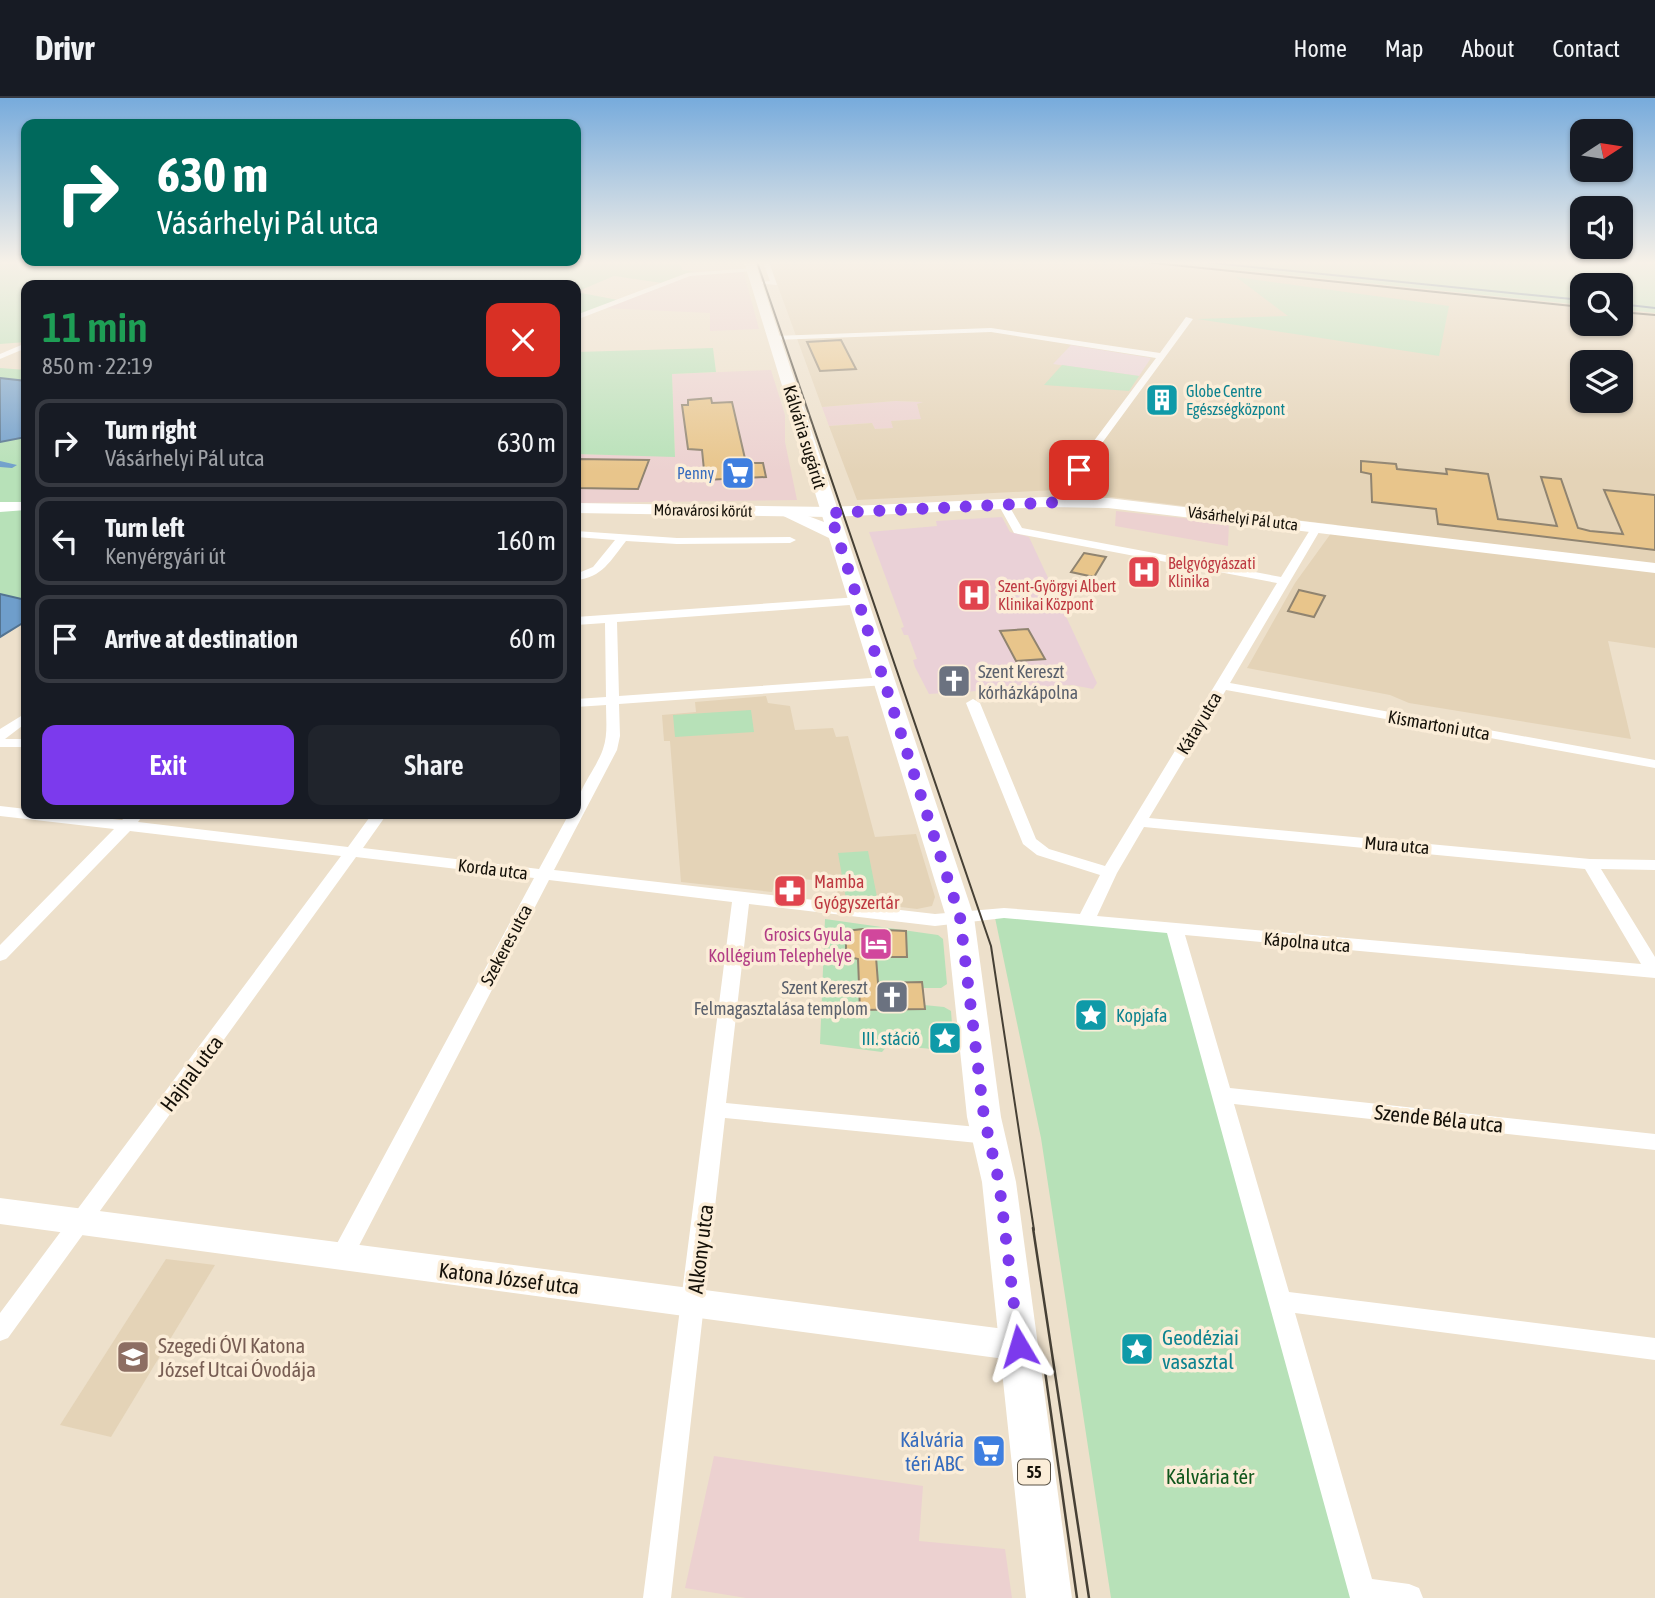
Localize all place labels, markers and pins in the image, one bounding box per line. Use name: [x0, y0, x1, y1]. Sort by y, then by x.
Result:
building icon: Globe Centre Egészségközpont: [1143, 381, 1181, 419]
place label: Globe Centre Egészségközpont: [1186, 382, 1286, 419]
pin: [1049, 440, 1109, 500]
supermarket icon: Penny: [719, 454, 757, 492]
place label: Penny: [677, 464, 714, 483]
hospital icon: Belgyógyászati Klinika: [1125, 553, 1163, 591]
place label: Belgyógyászati Klinika: [1168, 554, 1256, 590]
hospital icon: Szent-Györgyi Albert Klinikai Központ: [955, 576, 993, 614]
place label: Szent-Györgyi Albert Klinikai Központ: [998, 577, 1116, 614]
place label: Szent Kereszt kórházkápolna: [978, 661, 1078, 703]
church icon: Szent Kereszt kórházkápolna: [935, 662, 973, 700]
place label: Mamba Gyógyszertár: [814, 871, 900, 913]
pharmacy icon: Mamba Gyógyszertár: [771, 872, 809, 910]
place label: Grosics Gyula Kollégium Telephelye: [708, 924, 852, 966]
hotel icon: Grosics Gyula Kollégium Telephelye: [857, 925, 895, 963]
place label: Szent Kereszt Felmagasztalása templom: [694, 977, 868, 1019]
church icon: Szent Kereszt Felmagasztalása templom: [873, 978, 911, 1016]
place icon: Kopjafa: [1072, 996, 1110, 1034]
place label: Kopjafa: [1116, 1005, 1167, 1026]
place icon: III. stáció: [926, 1019, 964, 1057]
place label: III. stáció: [861, 1028, 920, 1049]
place label: Geodéziai vasasztal: [1162, 1325, 1239, 1373]
place icon: Geodéziai vasasztal: [1118, 1330, 1156, 1368]
place label: Szegedi ÓVI Katona József Utcai Óvodája: [158, 1333, 316, 1381]
school or university icon: Szegedi ÓVI Katona József Utcai Óvodája: [114, 1338, 152, 1376]
place label: Kálvária téri ABC: [900, 1427, 965, 1475]
supermarket icon: Kálvária téri ABC: [970, 1432, 1008, 1470]

